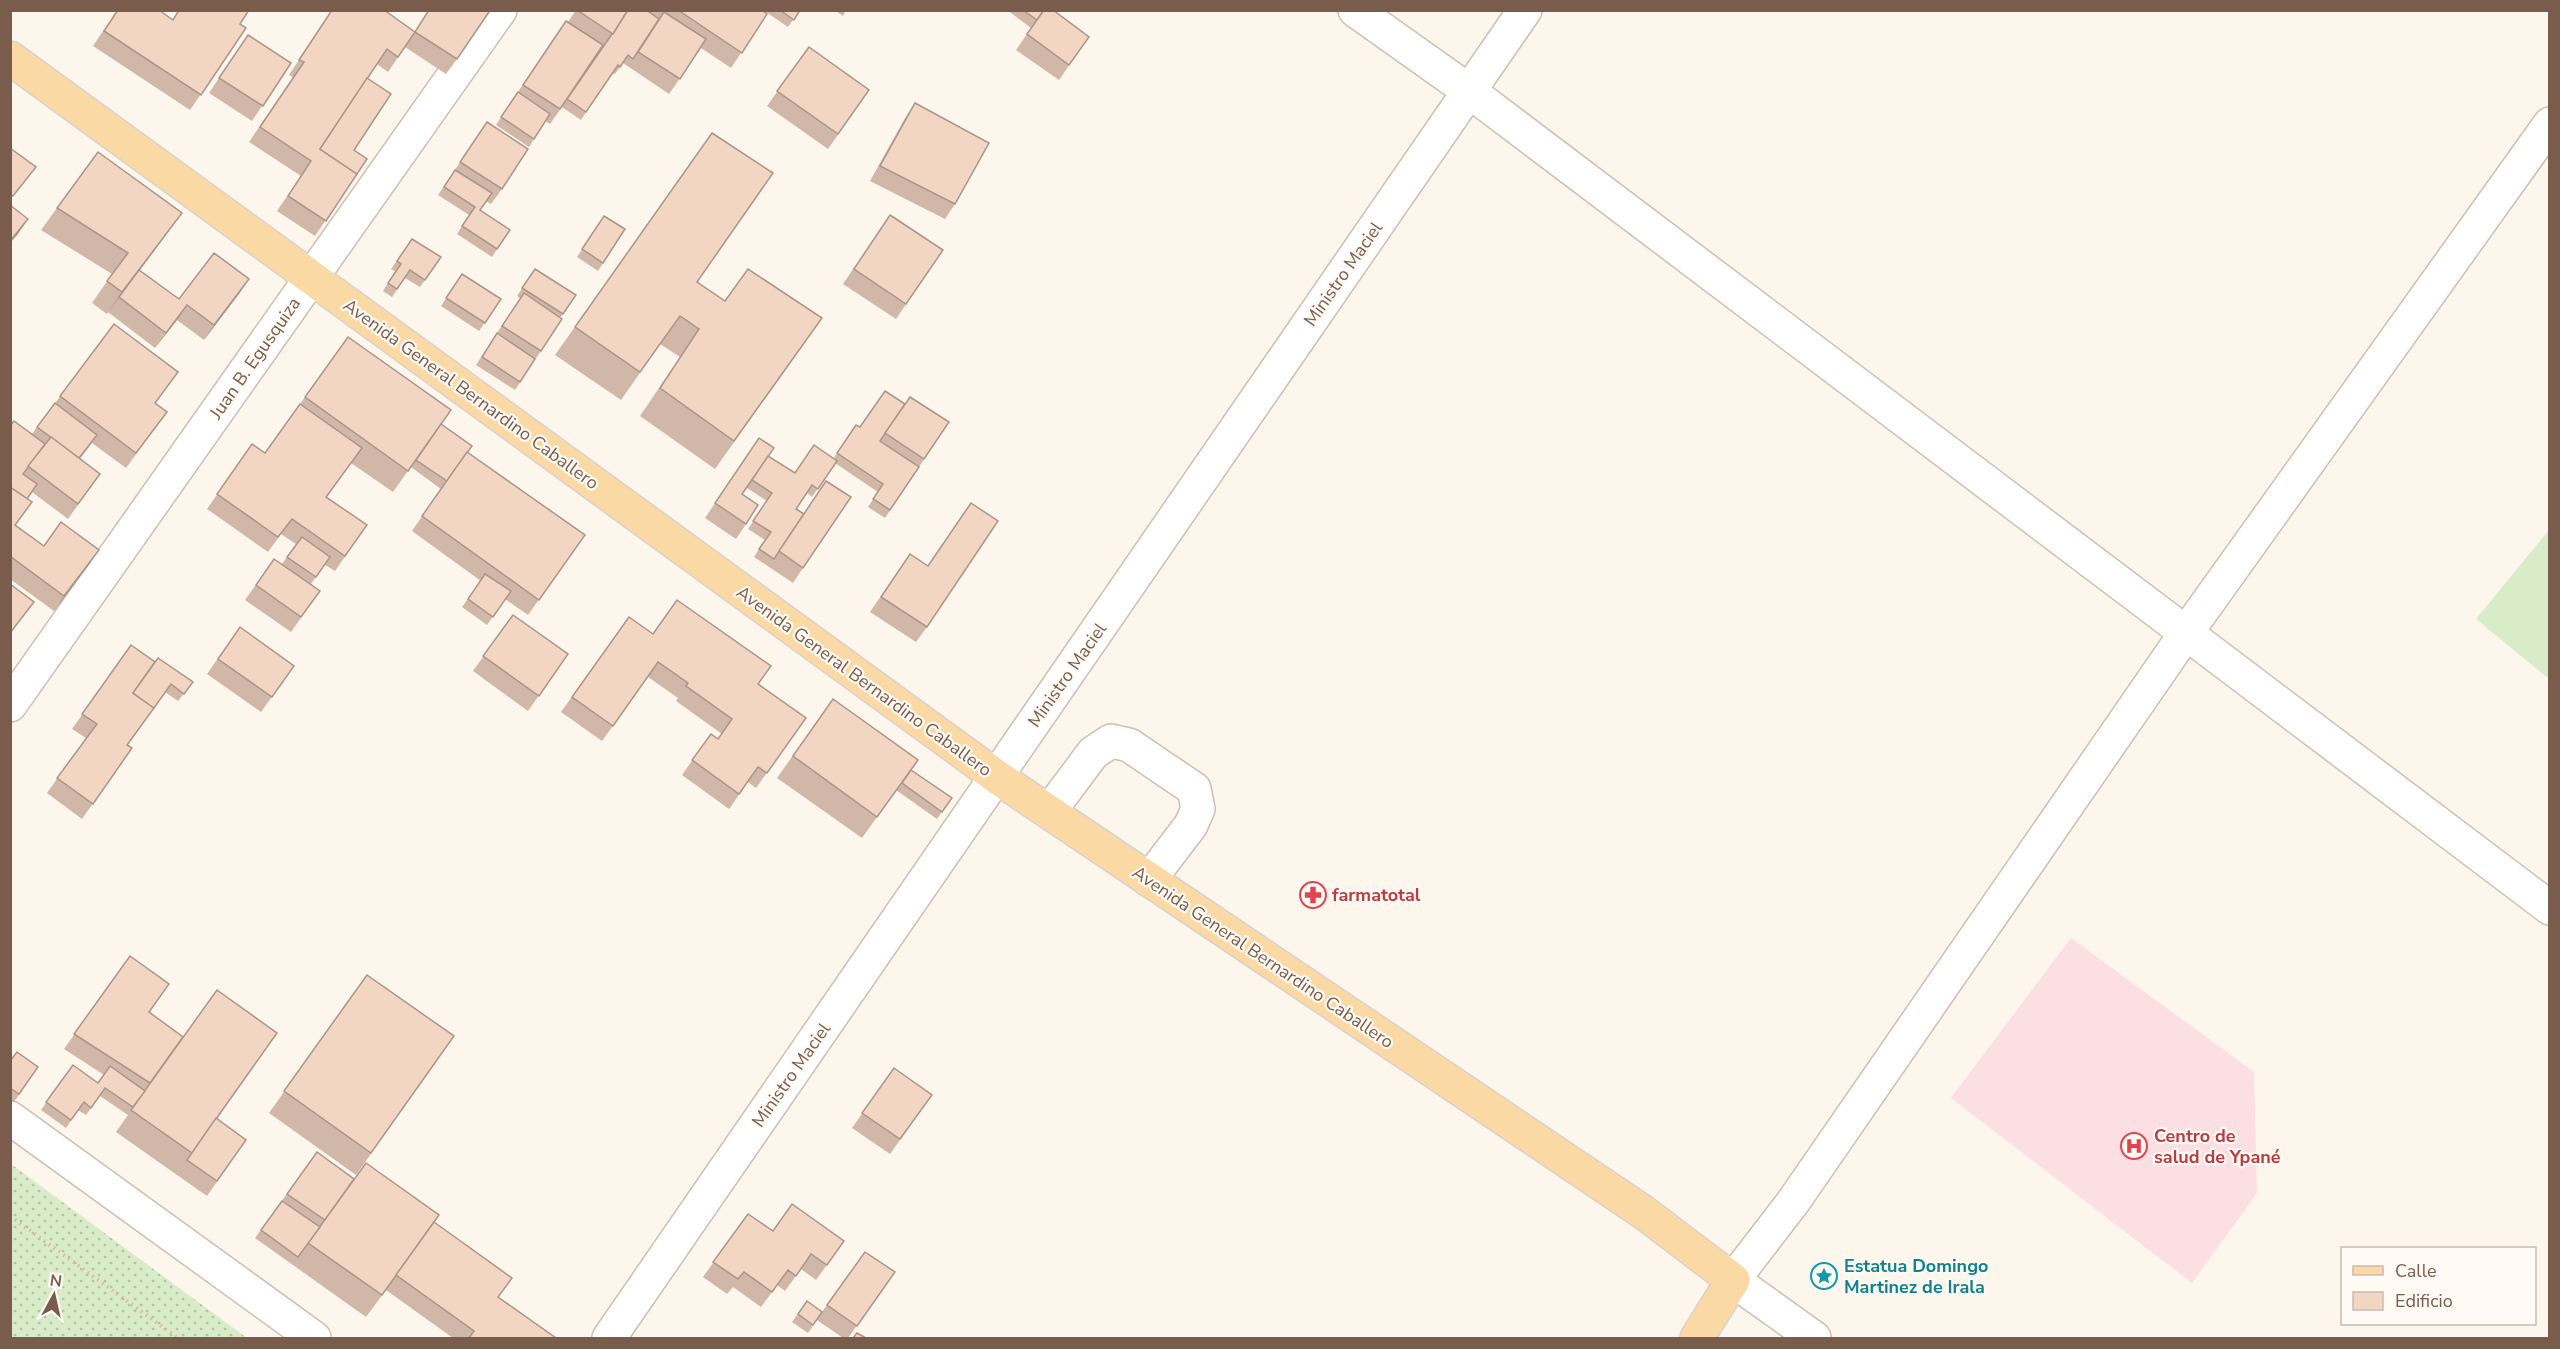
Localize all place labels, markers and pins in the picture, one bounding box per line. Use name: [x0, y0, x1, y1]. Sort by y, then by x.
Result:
pharmacy icon: farmatotal: [1298, 880, 1328, 910]
place label: farmatotal: [1332, 883, 1421, 907]
place label: Centro de salud de Ypané: [2154, 1124, 2281, 1169]
hospital icon: Centro de salud de Ypané: [2119, 1131, 2149, 1161]
place label: Estatua Domingo Martinez de Irala: [1844, 1254, 1988, 1299]
place icon: Estatua Domingo Martinez de Irala: [1809, 1261, 1839, 1291]

